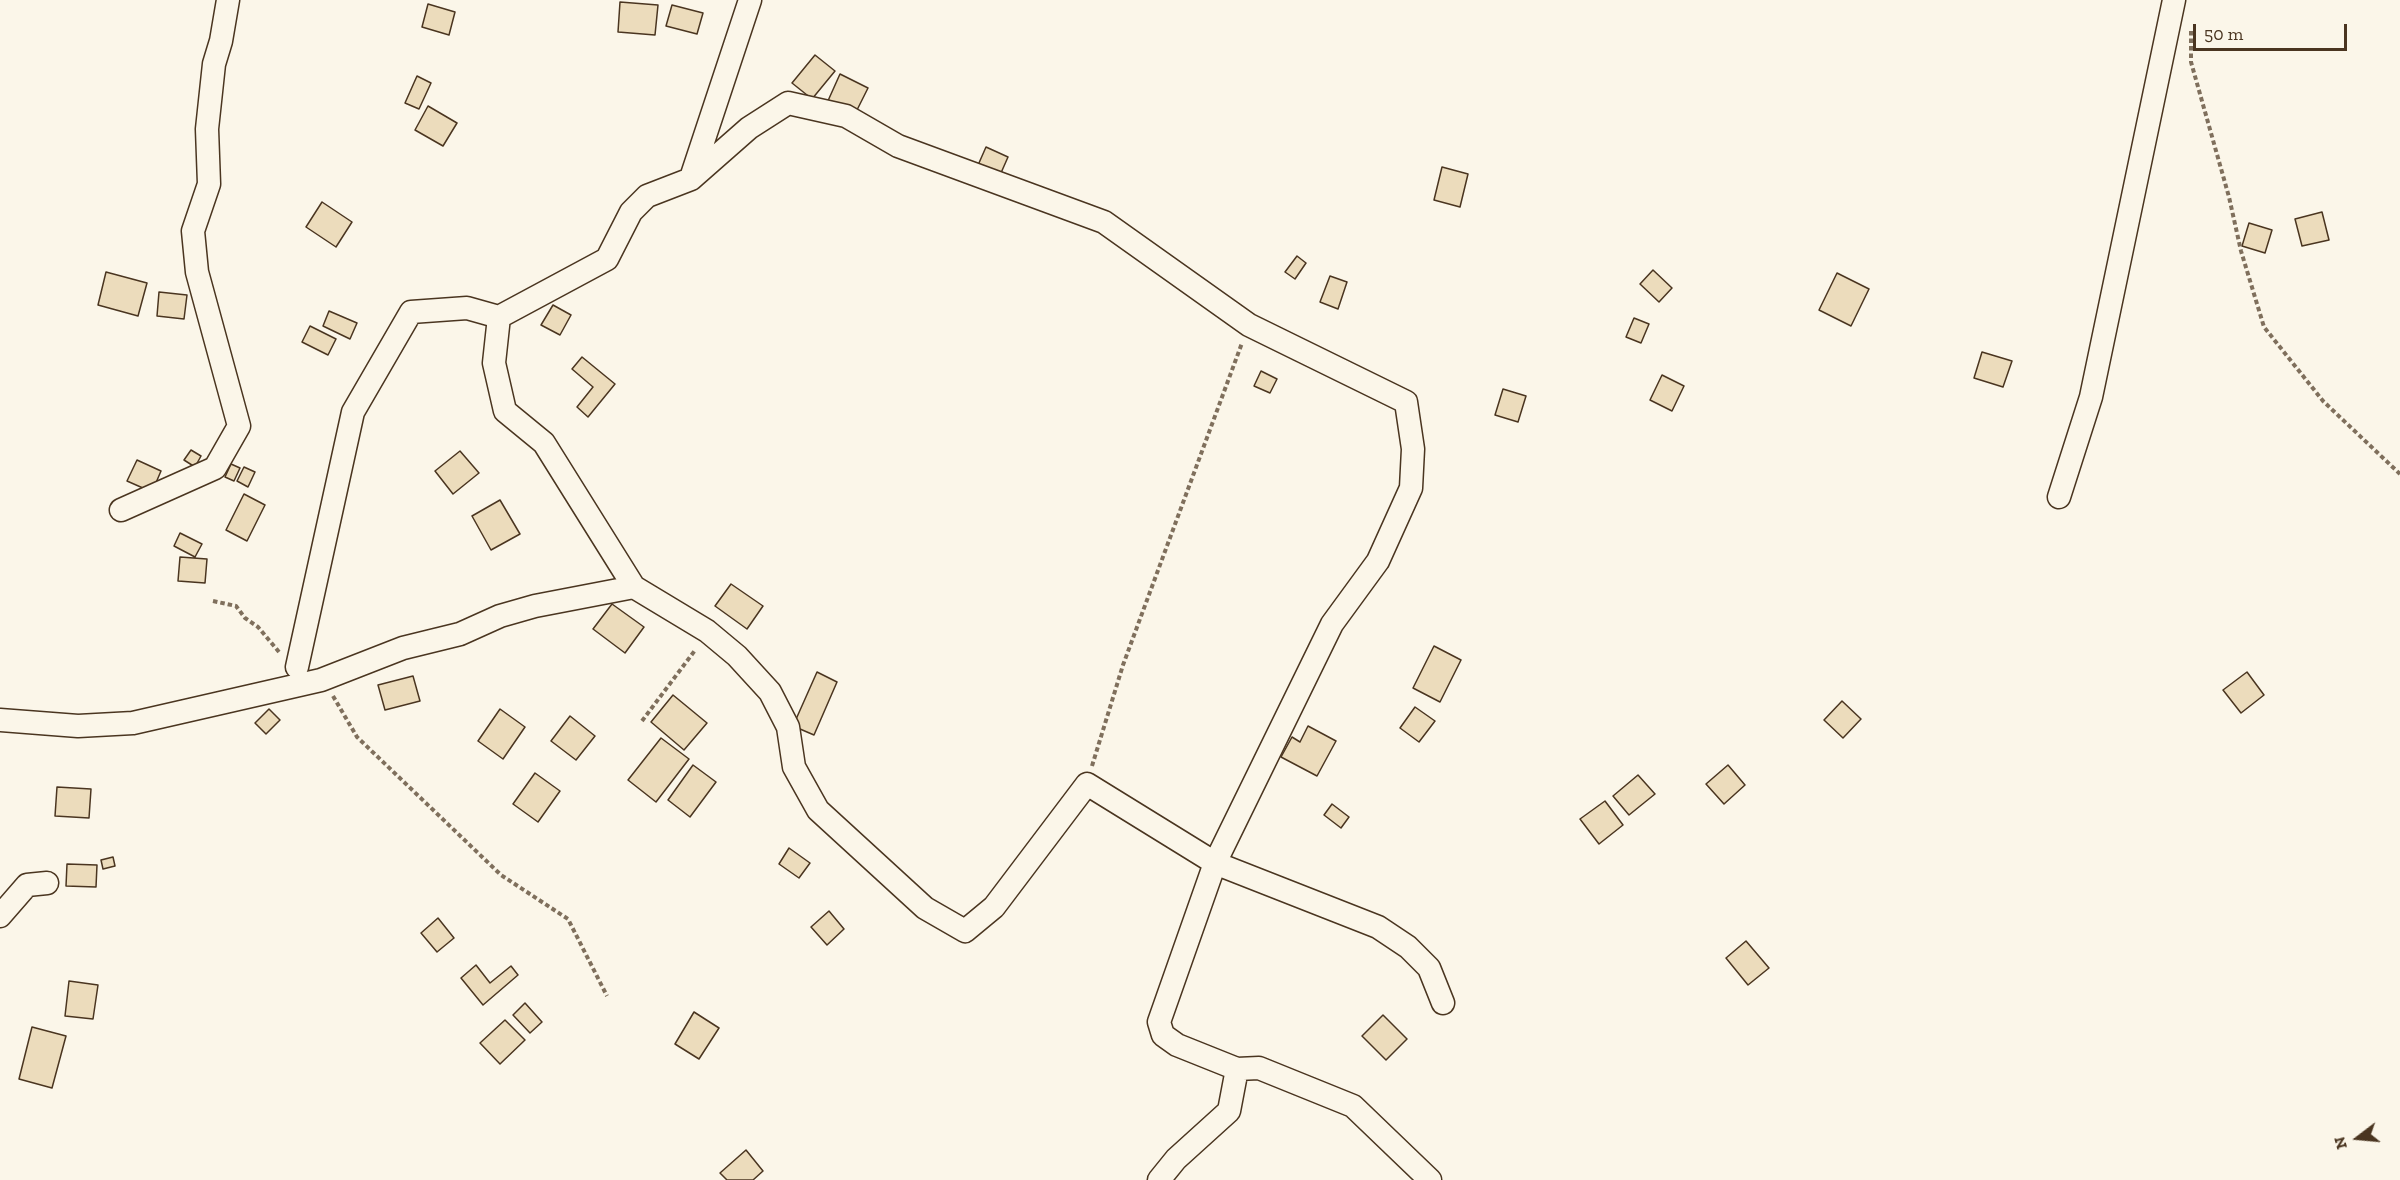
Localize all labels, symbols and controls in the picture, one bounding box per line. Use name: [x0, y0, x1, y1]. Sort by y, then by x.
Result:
scale bar: [2196, 12, 2350, 50]
text: 50 m: [2204, 23, 2243, 45]
north arrow: [2328, 1108, 2388, 1168]
text: N: [2329, 1135, 2351, 1152]

